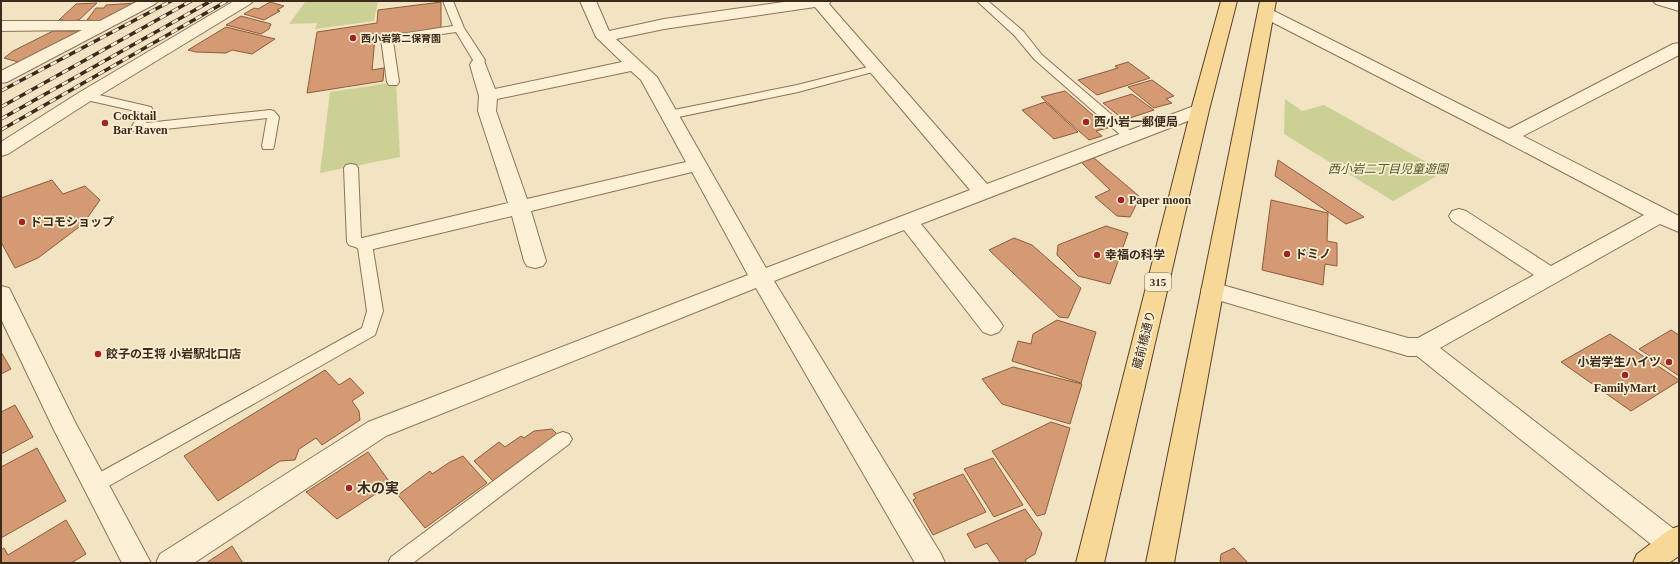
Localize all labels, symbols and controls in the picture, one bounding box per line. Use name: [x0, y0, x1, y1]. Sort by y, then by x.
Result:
marker: 西小岩第二保育園: [348, 33, 358, 43]
place label: 西小岩第二保育園: [361, 33, 441, 44]
place label: Cocktail Bar Raven: [113, 109, 168, 137]
place label: 西小岩一郵便局: [1094, 115, 1178, 129]
marker: 西小岩一郵便局: [1081, 117, 1091, 127]
marker: Cocktail Bar Raven: [100, 118, 110, 128]
park label: 西小岩二丁目児童遊園: [1328, 162, 1450, 176]
place label: Paper moon: [1129, 193, 1191, 207]
marker: Paper moon: [1116, 195, 1126, 205]
place label: ドコモショップ: [30, 215, 114, 229]
marker: ドコモショップ: [17, 217, 27, 227]
place label: ドミノ: [1295, 247, 1331, 261]
place label: 幸福の科学: [1105, 248, 1165, 262]
marker: ドミノ: [1282, 249, 1292, 259]
marker: 幸福の科学: [1092, 250, 1102, 260]
road number: 315: [1145, 273, 1171, 291]
street label: 蔵前橋通り: [1130, 309, 1158, 371]
place label: 餃子の王将 小岩駅北口店: [105, 347, 241, 361]
marker: 餃子の王将 小岩駅北口店: [93, 349, 103, 359]
place label: 小岩学生ハイツ: [1577, 355, 1661, 369]
marker: 小岩学生ハイツ: [1664, 357, 1674, 367]
marker: FamilyMart: [1620, 370, 1630, 380]
place label: FamilyMart: [1594, 381, 1656, 395]
place label: 木の実: [357, 481, 399, 496]
marker: 木の実: [344, 483, 354, 493]

